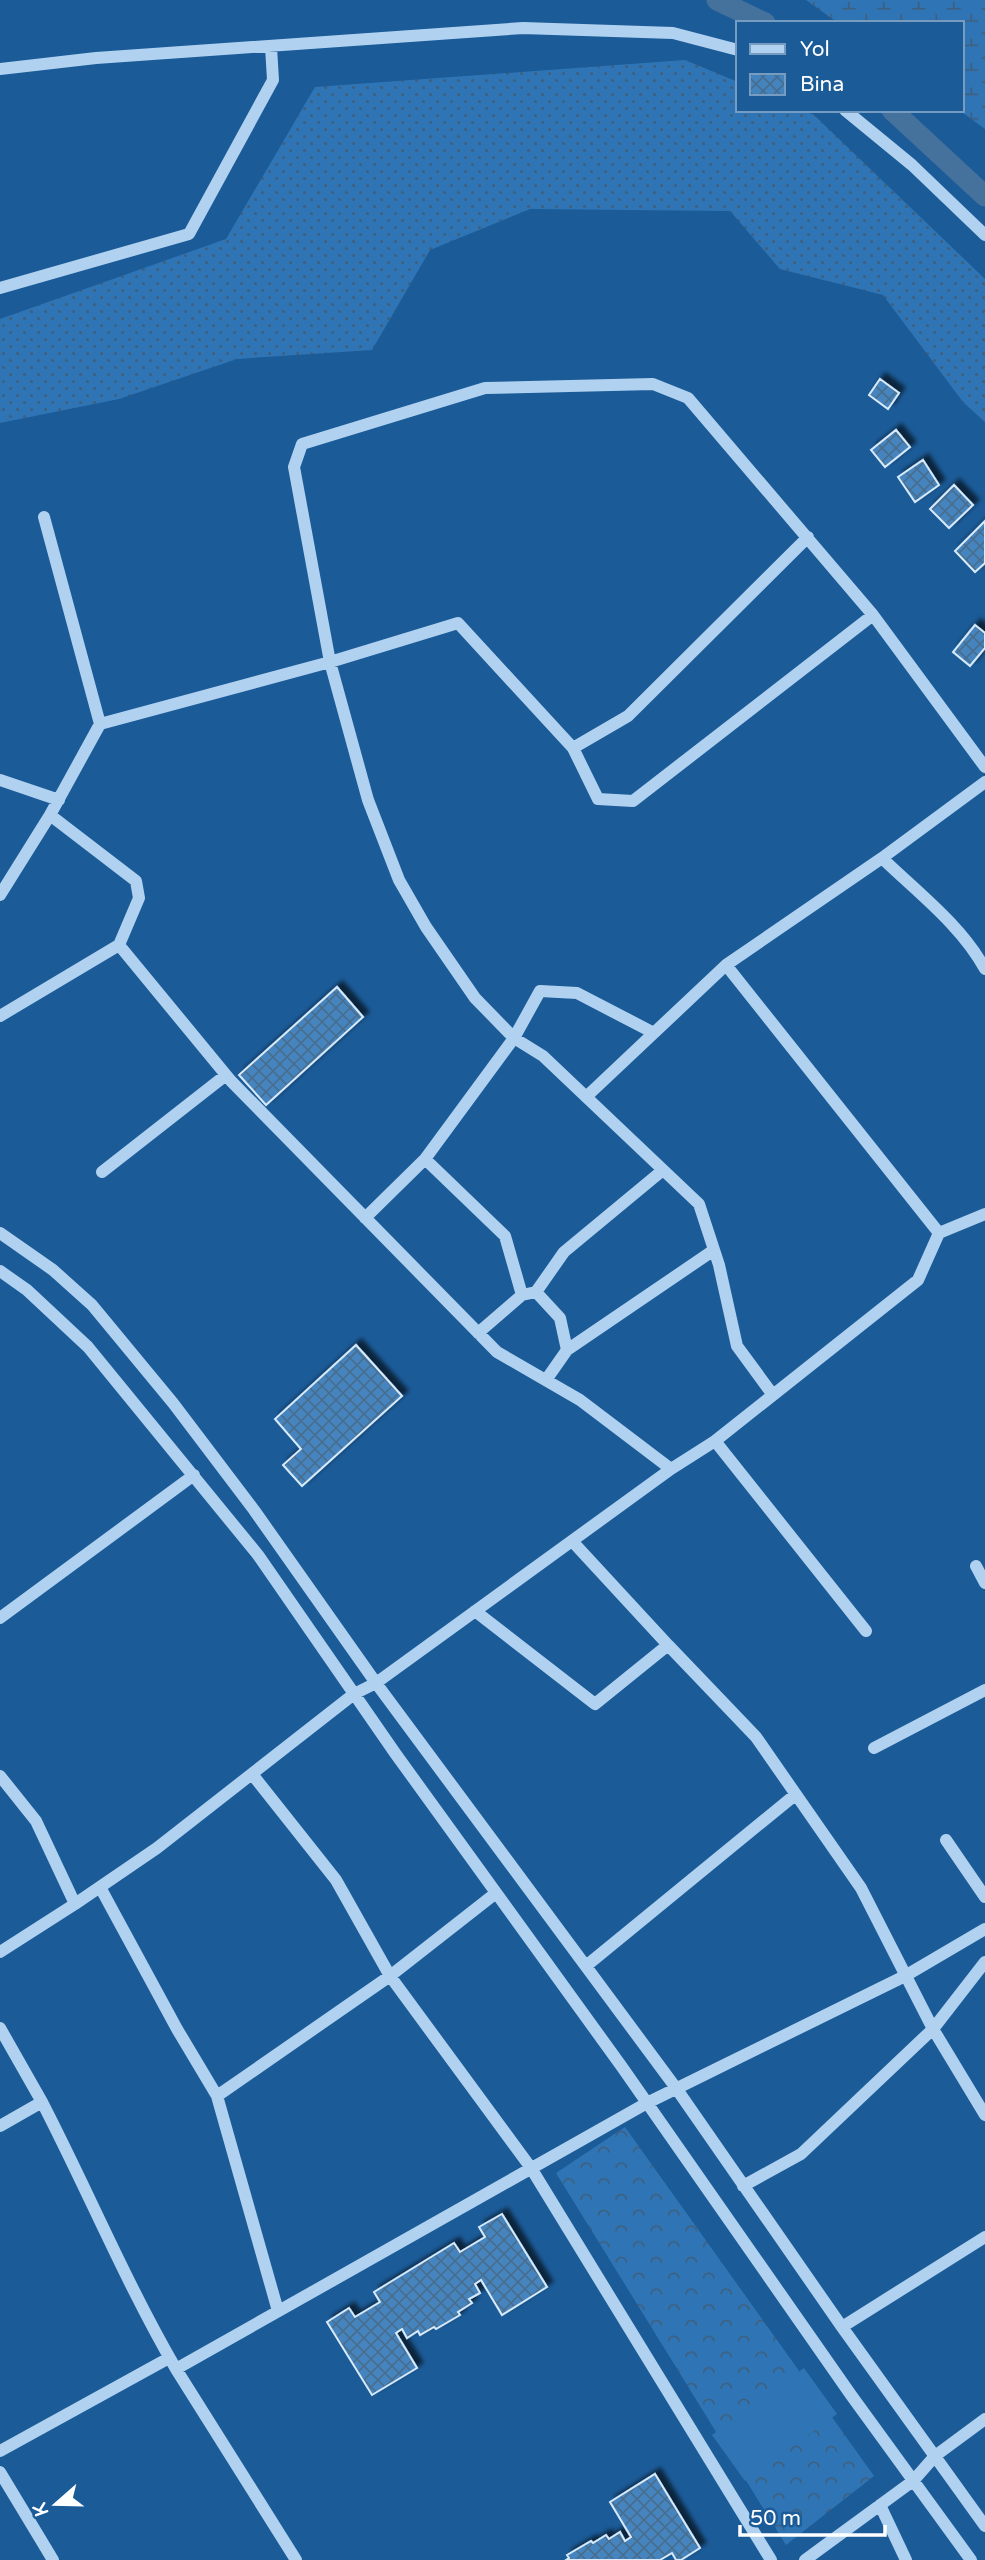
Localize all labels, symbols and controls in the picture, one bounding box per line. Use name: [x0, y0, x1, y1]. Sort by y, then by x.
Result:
legend: [736, 21, 964, 112]
text: Yol: [800, 37, 830, 62]
text: Bina: [800, 72, 844, 97]
north arrow: [21, 2469, 91, 2539]
scale bar: [740, 2494, 885, 2538]
text: K: [28, 2499, 53, 2519]
text: 50 m: [750, 2506, 801, 2531]

